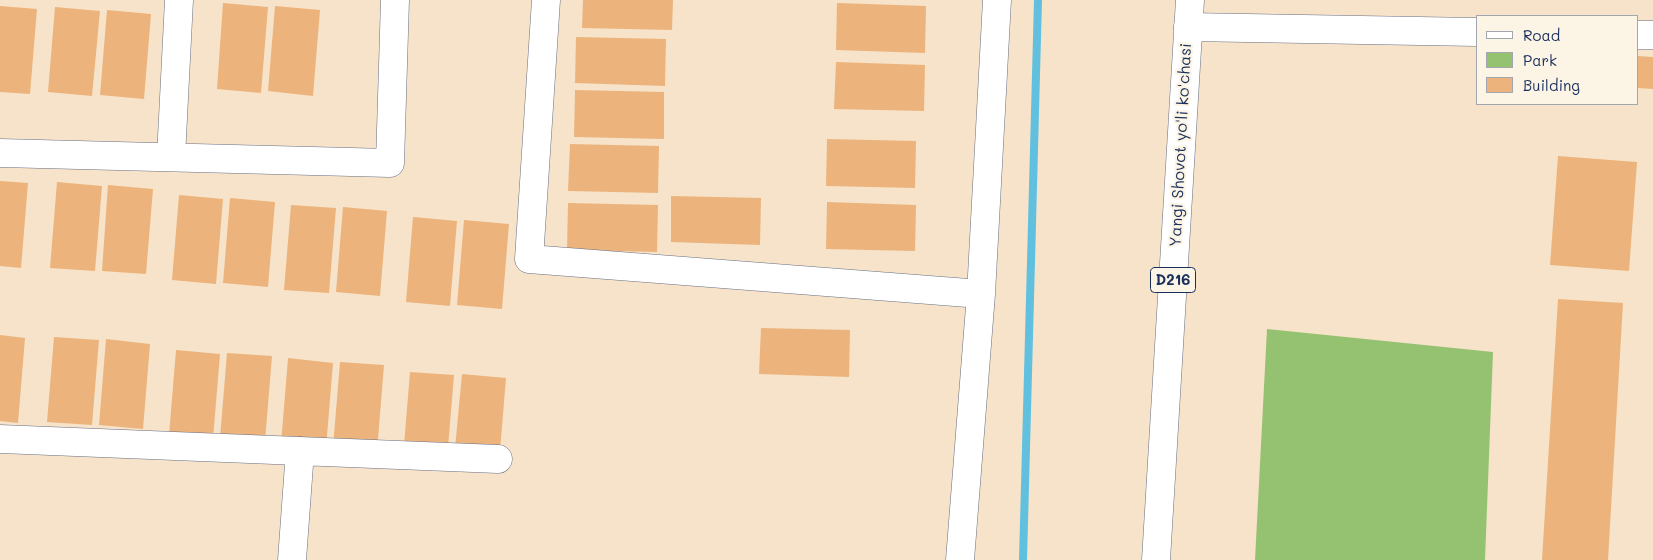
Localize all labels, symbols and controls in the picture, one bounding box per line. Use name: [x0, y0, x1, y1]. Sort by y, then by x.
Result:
legend: [1476, 15, 1638, 105]
text: Road: [1523, 25, 1560, 45]
street label: Yangi Shovot yo'li ko'chasi: [1166, 43, 1196, 247]
text: Park: [1523, 50, 1557, 70]
text: Building: [1523, 75, 1580, 95]
road number: D216: [1150, 268, 1196, 292]

